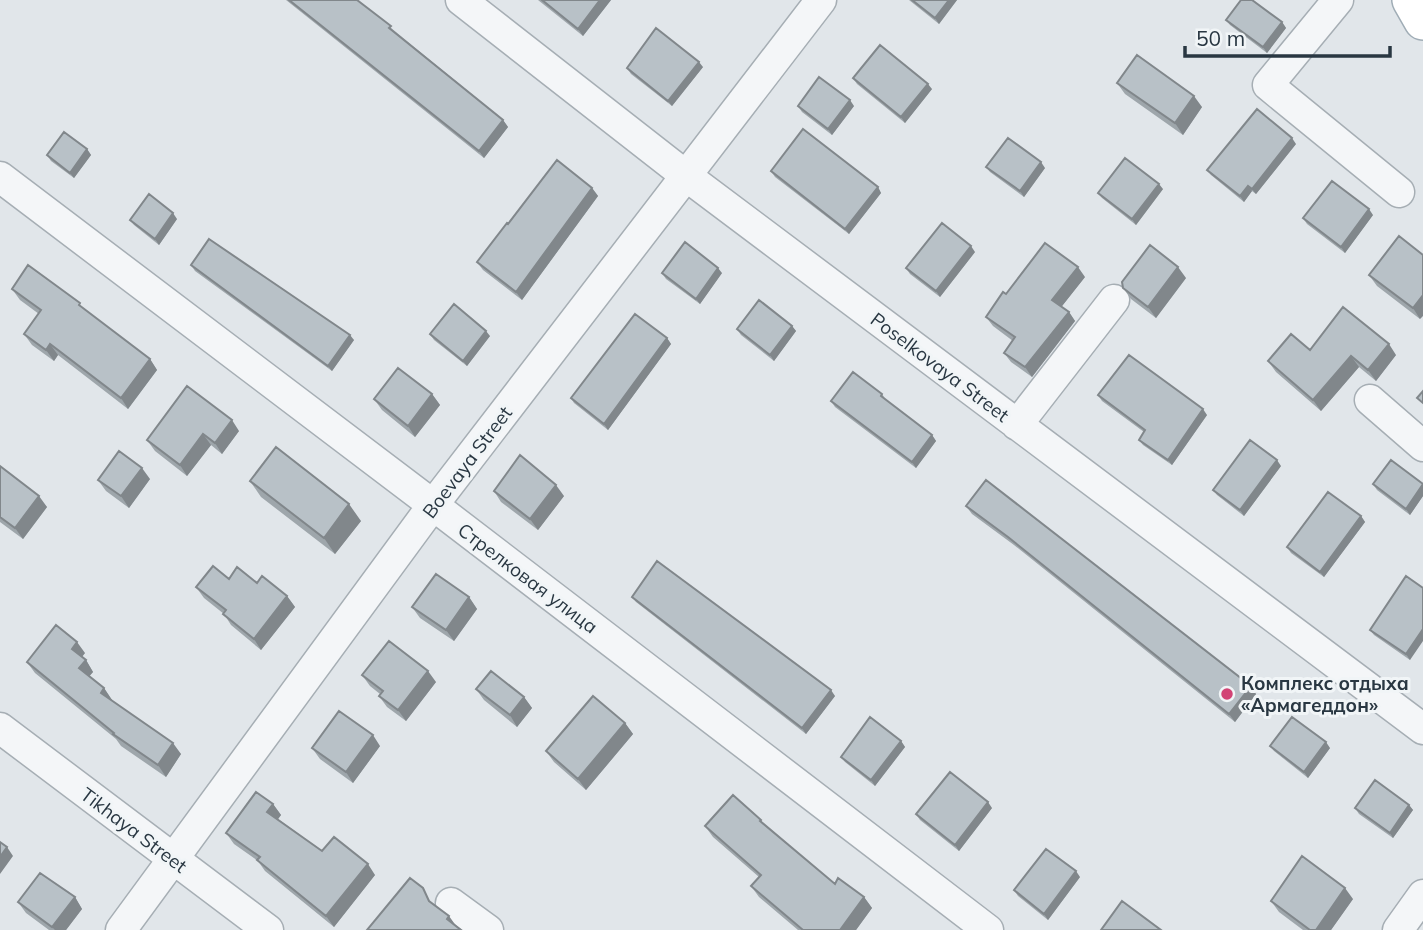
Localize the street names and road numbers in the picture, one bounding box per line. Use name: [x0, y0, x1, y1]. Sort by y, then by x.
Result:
street label: Poselkovaya Street: [866, 307, 1014, 427]
street label: Boevaya Street: [417, 401, 517, 523]
street label: Стрелковая улица: [453, 518, 603, 638]
street label: Tikhaya Street: [76, 782, 192, 878]

